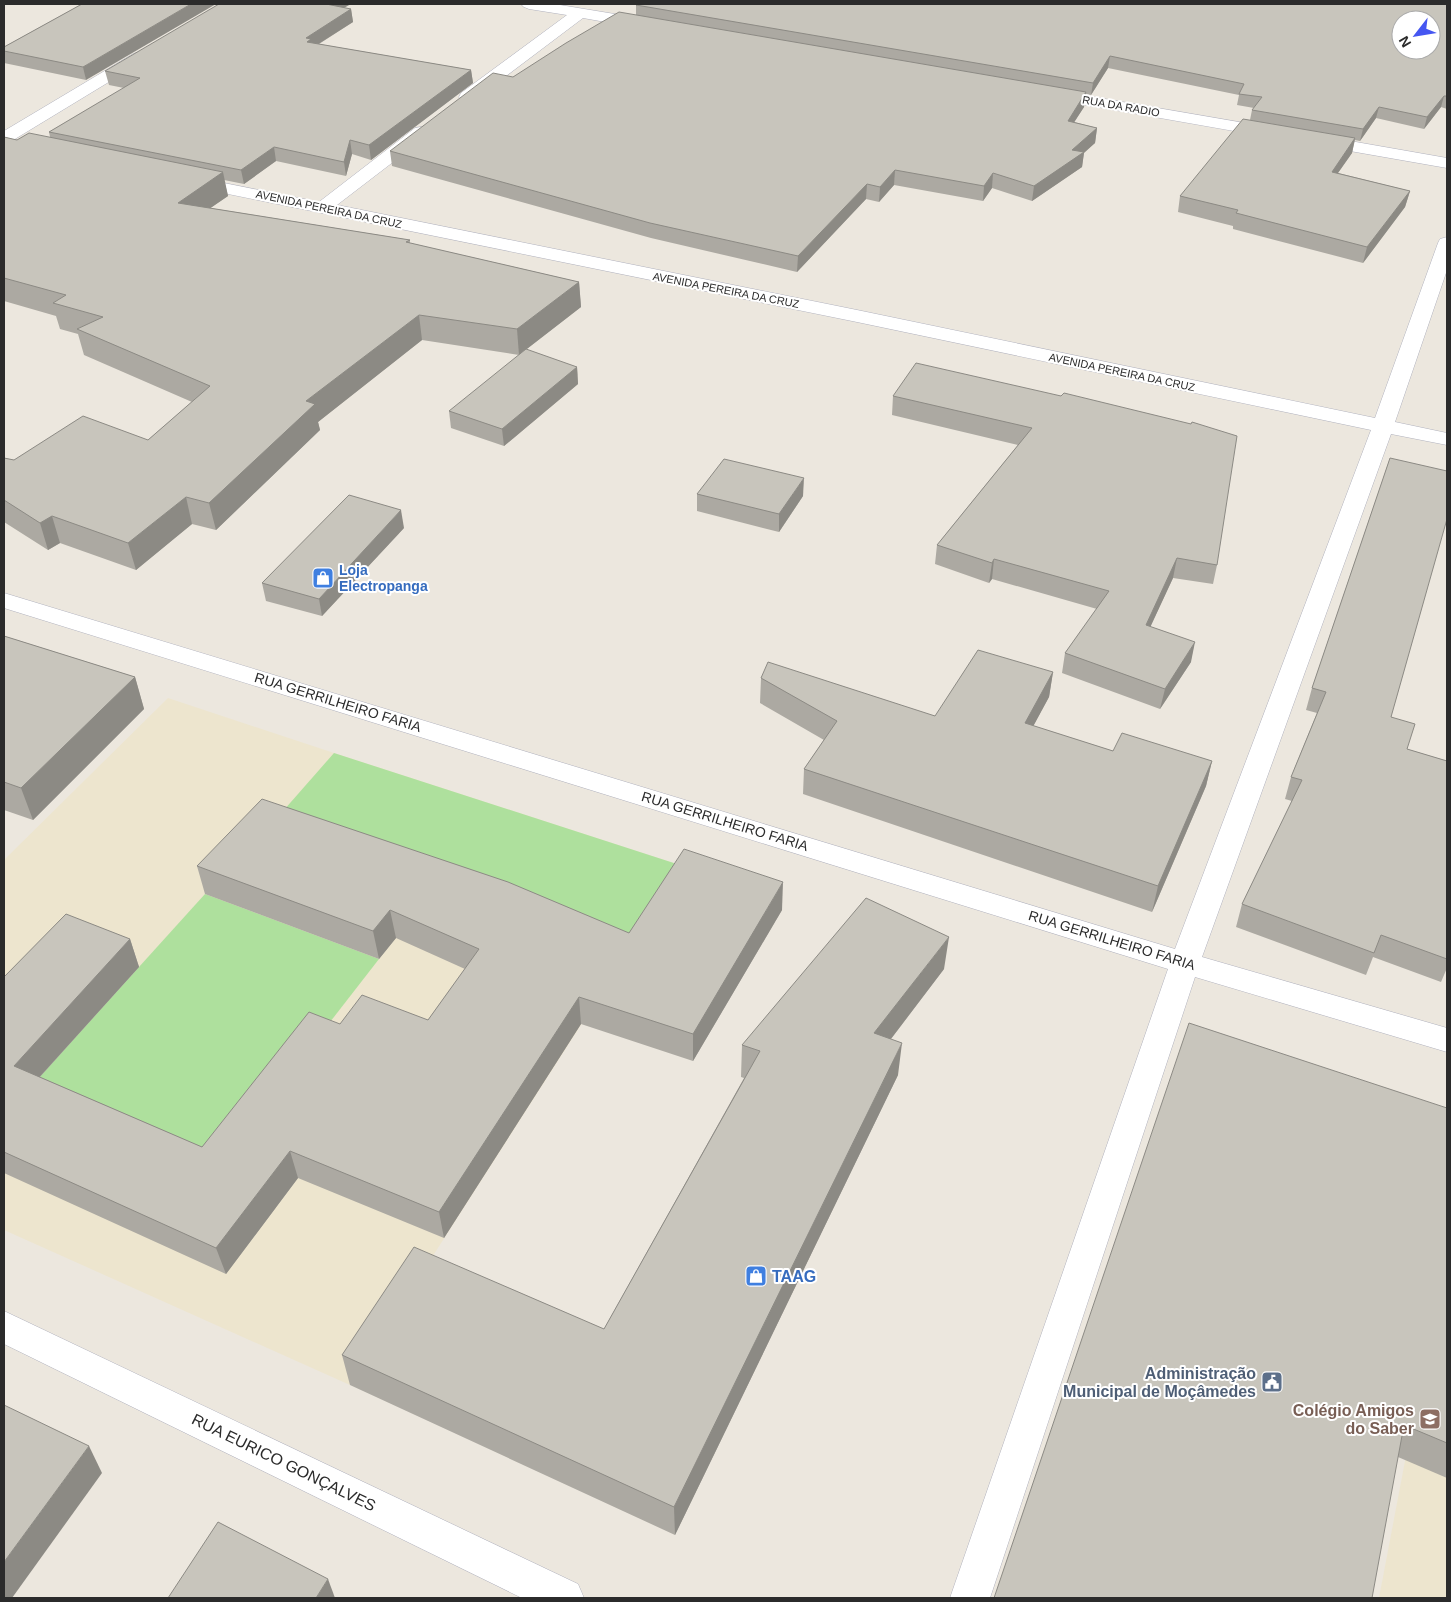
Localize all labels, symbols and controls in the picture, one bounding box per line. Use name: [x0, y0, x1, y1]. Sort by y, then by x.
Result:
north arrow: [1391, 10, 1441, 60]
text: N: [1395, 33, 1414, 50]
street label: RUA DA RADIO: [1081, 93, 1161, 119]
street label: AVENIDA PEREIRA DA CRUZ: [255, 188, 403, 230]
street label: AVENIDA PEREIRA DA CRUZ: [652, 270, 801, 310]
street label: AVENIDA PEREIRA DA CRUZ: [1048, 351, 1196, 393]
place label: Loja Electropanga: [339, 562, 428, 594]
shop icon: Loja Electropanga: [311, 566, 335, 590]
street label: RUA GERRILHEIRO FARIA: [253, 669, 424, 735]
street label: RUA GERRILHEIRO FARIA: [640, 788, 811, 854]
street label: RUA GERRILHEIRO FARIA: [1027, 907, 1198, 973]
shop icon: TAAG: [744, 1264, 768, 1288]
place label: TAAG: [772, 1268, 816, 1285]
place label: Administração Municipal de Moçâmedes: [1063, 1365, 1256, 1400]
public building icon: Administração Municipal de Moçâmedes: [1260, 1370, 1284, 1394]
place label: Colégio Amigos do Saber: [1293, 1402, 1414, 1437]
school or university icon: Colégio Amigos do Saber: [1418, 1407, 1442, 1431]
street label: RUA EURICO GONÇALVES: [189, 1410, 378, 1514]

